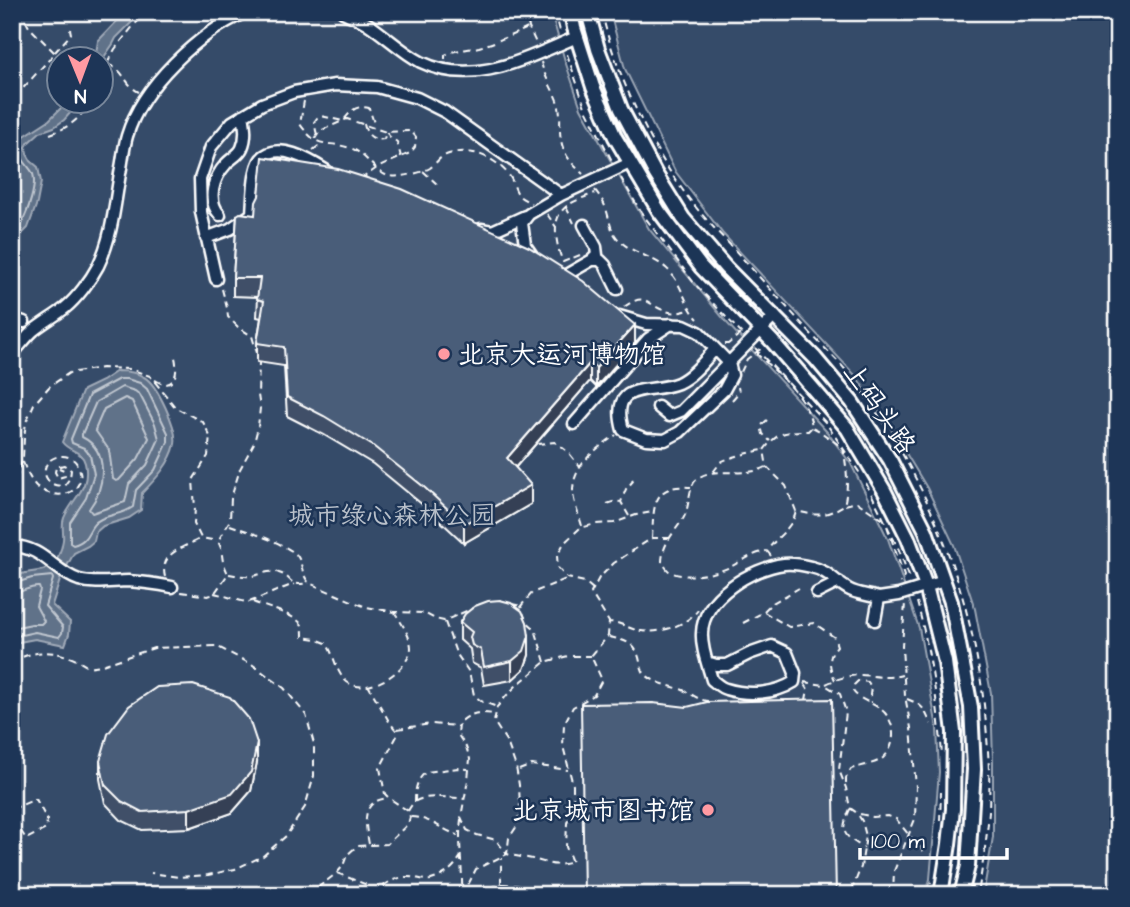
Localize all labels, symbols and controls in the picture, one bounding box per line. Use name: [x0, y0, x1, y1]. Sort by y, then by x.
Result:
north arrow: [46, 46, 116, 116]
text: N: [74, 82, 86, 109]
place label: 北京大运河博物馆: [458, 337, 666, 373]
marker: 北京大运河博物馆: [436, 346, 452, 362]
street label: 上码头路: [835, 356, 924, 462]
park label: 城市绿心森林公园: [288, 498, 496, 534]
place label: 北京城市图书馆: [512, 793, 694, 829]
marker: 北京城市图书馆: [700, 802, 716, 818]
scale bar: [860, 816, 1007, 860]
text: 100 m: [871, 827, 926, 856]

